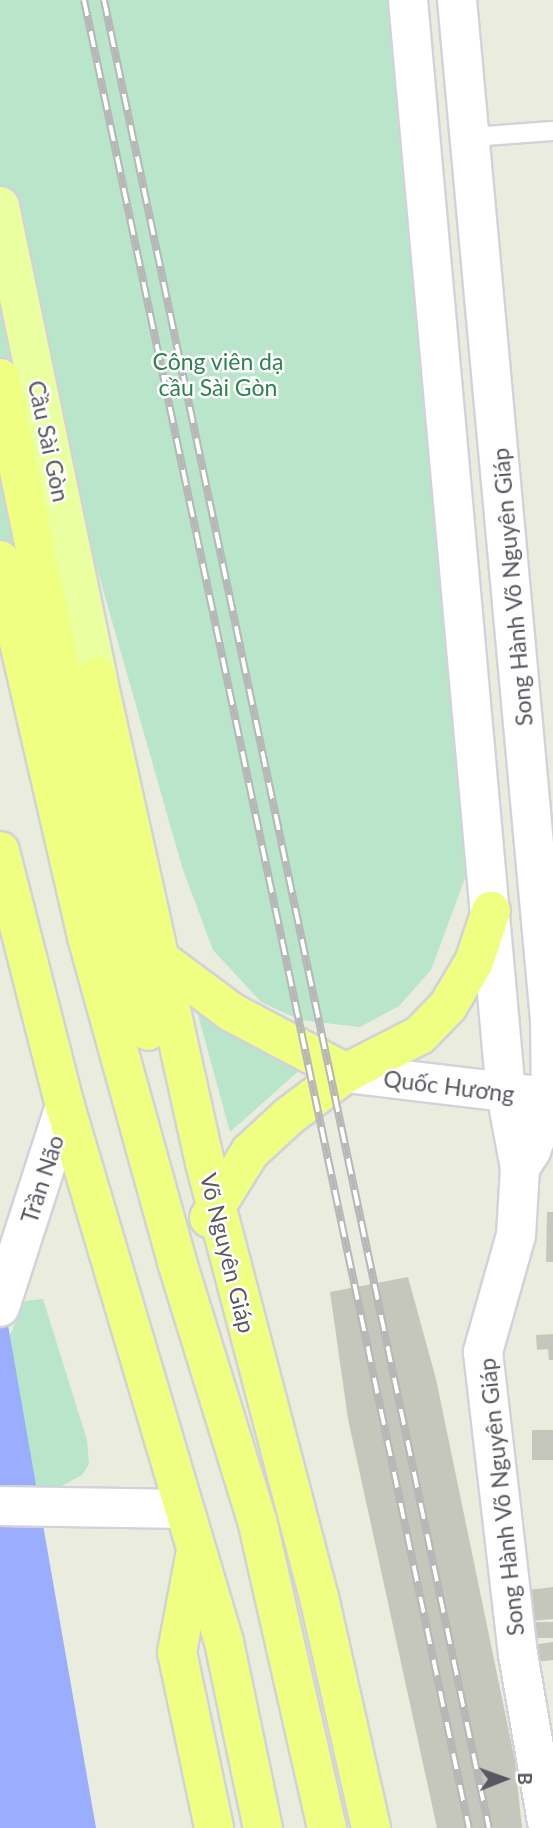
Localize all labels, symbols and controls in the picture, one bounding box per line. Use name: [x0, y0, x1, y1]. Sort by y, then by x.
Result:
park label: Công viên dạ cầu Sài Gòn: [152, 347, 284, 401]
street label: Cầu Sài Gòn: [23, 378, 75, 504]
street label: Song Hành Võ Nguyên Giáp: [486, 446, 538, 728]
street label: Quốc Hương: [382, 1064, 516, 1108]
street label: Trần Não: [15, 1131, 69, 1227]
street label: Võ Nguyên Giáp: [195, 1170, 261, 1336]
street label: Song Hành Võ Nguyên Giáp: [473, 1356, 529, 1638]
north arrow: [469, 1744, 539, 1814]
text: B: [514, 1772, 537, 1785]

